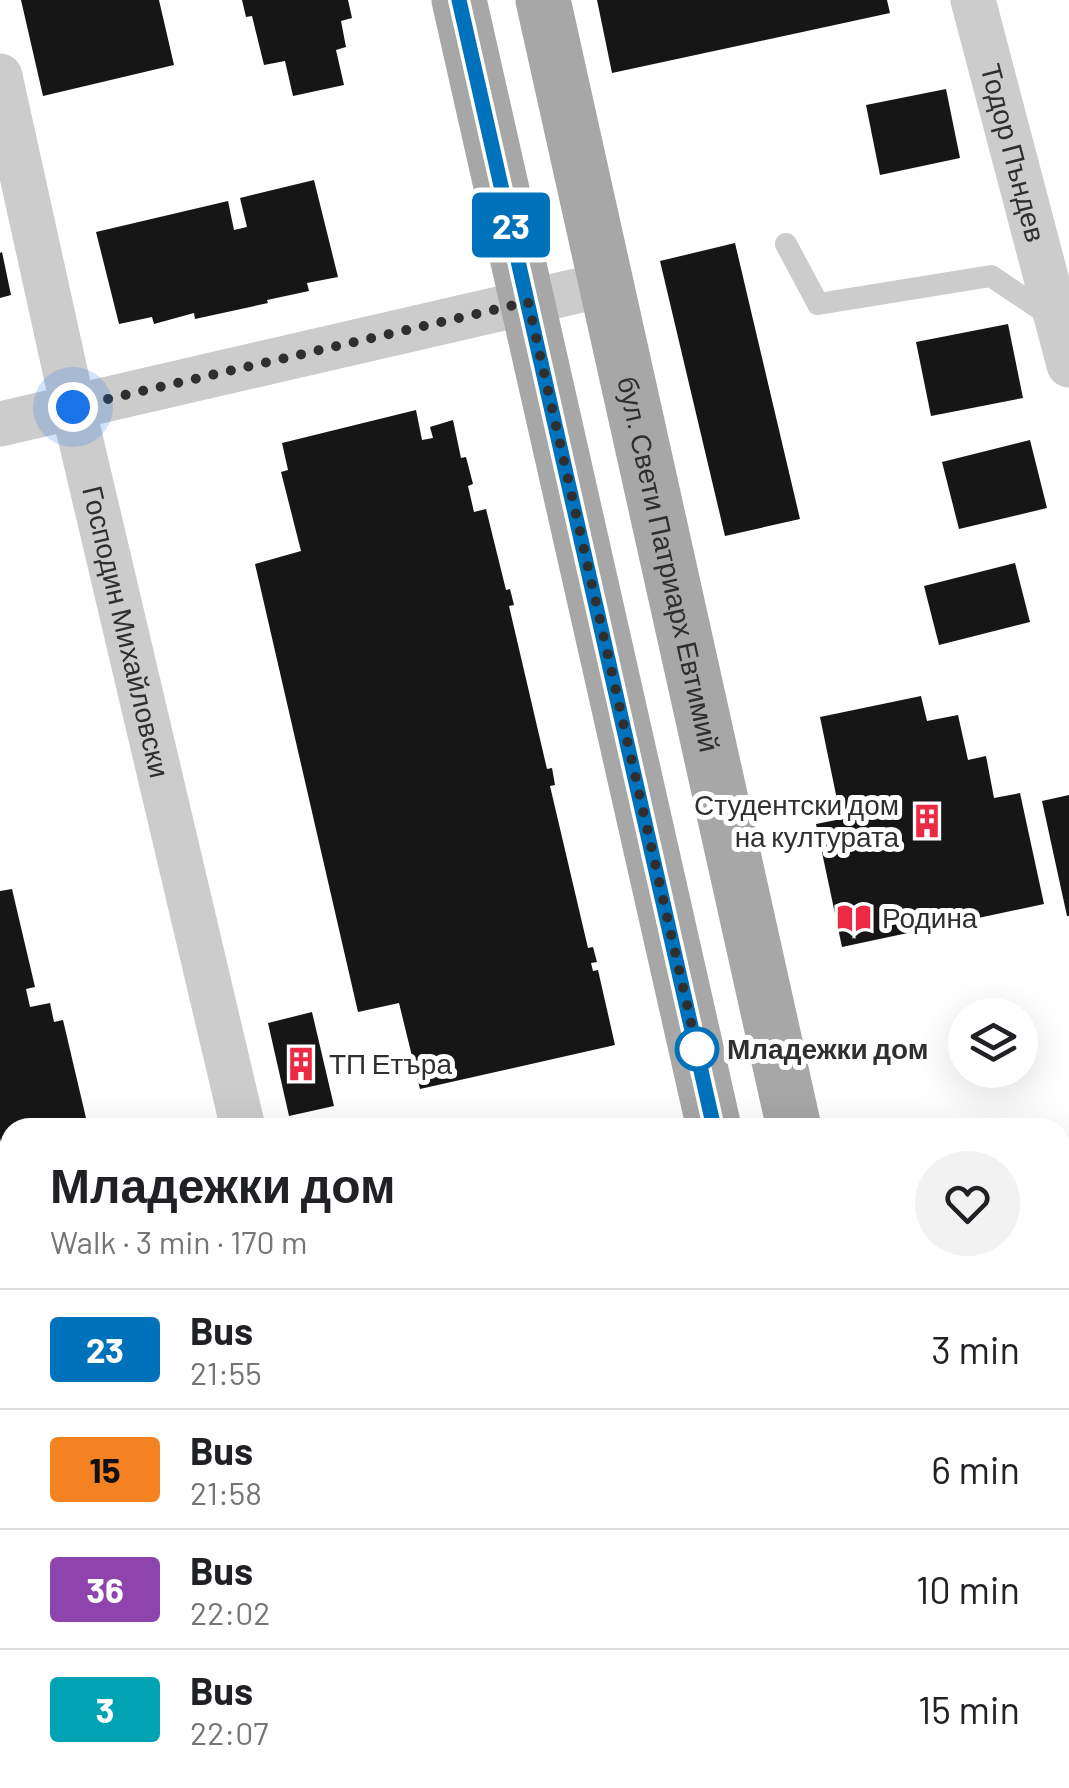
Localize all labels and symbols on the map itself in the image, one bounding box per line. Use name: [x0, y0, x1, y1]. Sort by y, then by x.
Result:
street label: Тодор Пъндев: [974, 60, 1054, 245]
line badge: 23: [466, 192, 556, 258]
street label: бул. Свети Патриарх Евтимий: [611, 373, 728, 755]
your location: [48, 382, 98, 432]
street label: Господин Михайловски: [76, 482, 178, 781]
place label: Студентски дом на културата: [694, 787, 899, 853]
building icon: Студентски дом на културата: [908, 802, 946, 840]
library icon: Родина: [835, 899, 873, 937]
place label: Родина: [882, 900, 978, 934]
marker: Младежки дом: [676, 1028, 718, 1070]
place label: Младежки дом: [727, 1031, 929, 1065]
building icon: ТП Етъра: [282, 1045, 320, 1083]
place label: ТП Етъра: [329, 1046, 452, 1080]

